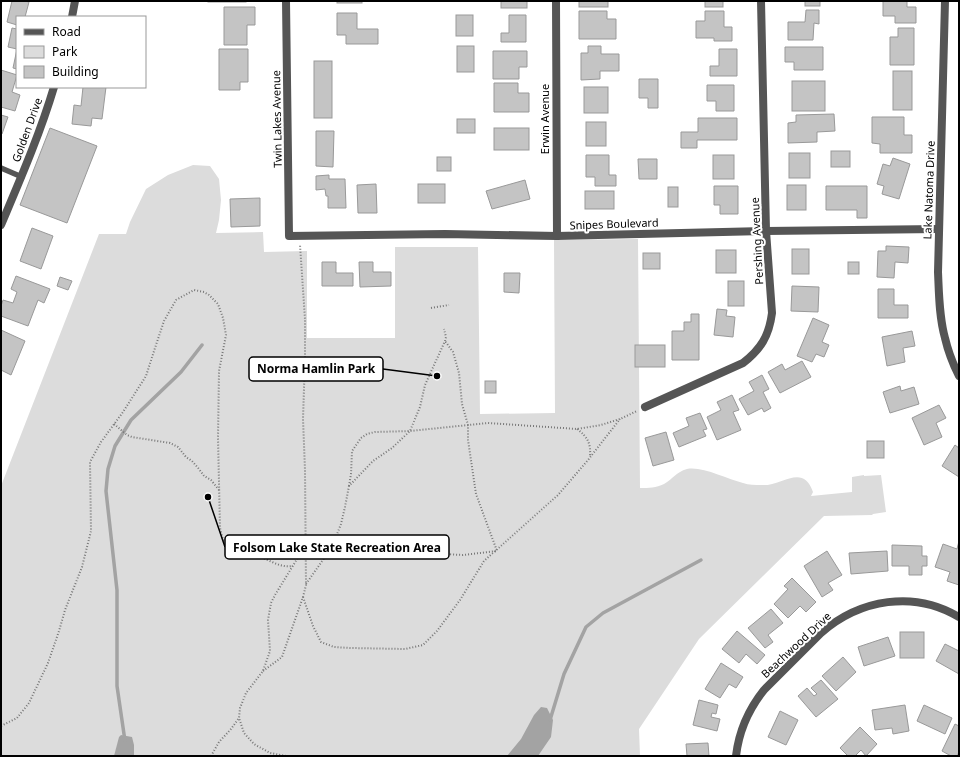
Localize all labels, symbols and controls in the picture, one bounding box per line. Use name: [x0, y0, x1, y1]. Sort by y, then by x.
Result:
legend: [16, 16, 146, 88]
text: Road: [52, 23, 81, 40]
text: Park: [52, 43, 78, 60]
text: Building: [52, 63, 99, 80]
street label: Twin Lakes Avenue: [268, 70, 285, 168]
street label: Erwin Avenue: [537, 84, 552, 154]
street label: Golden Drive: [8, 96, 45, 164]
street label: Lake Natoma Drive: [919, 140, 938, 239]
street label: Pershing Avenue: [747, 197, 766, 285]
street label: Snipes Boulevard: [569, 214, 659, 233]
callout: Norma Hamlin Park: [249, 357, 383, 381]
text: Norma Hamlin Park: [257, 360, 376, 377]
callout: Folsom Lake State Recreation Area: [225, 535, 449, 559]
text: Folsom Lake State Recreation Area: [233, 539, 441, 556]
street label: Beachwood Drive: [757, 608, 834, 681]

